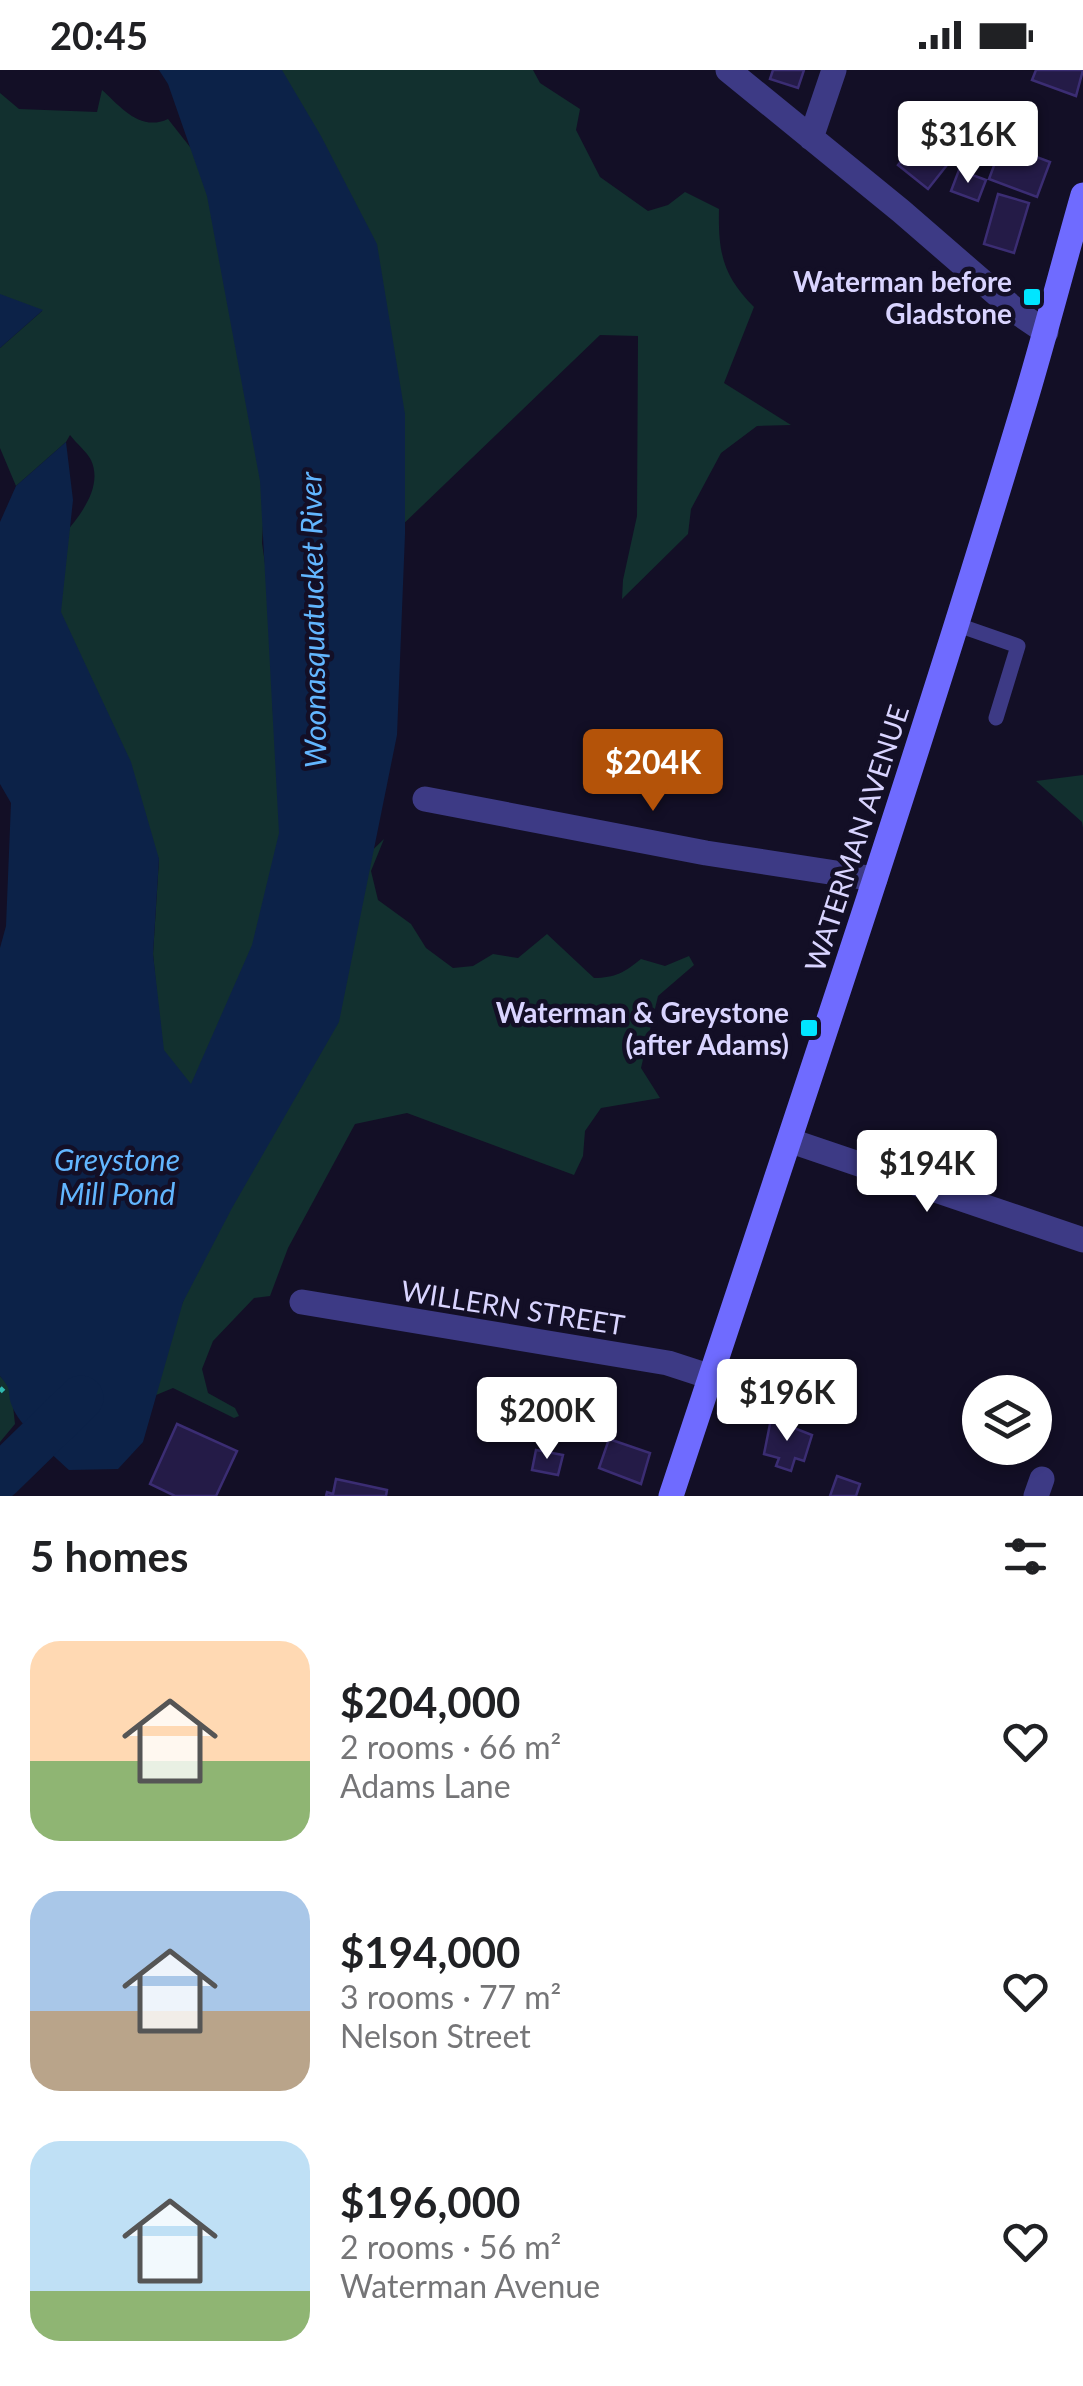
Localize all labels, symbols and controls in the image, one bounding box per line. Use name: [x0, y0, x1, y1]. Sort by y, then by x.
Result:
text: 20:45: [50, 12, 148, 58]
pin: $316K: [898, 101, 1038, 186]
text: $316K: [920, 114, 1016, 153]
place label: Waterman before Gladstone: [793, 264, 1012, 330]
marker: Waterman before Gladstone: [1021, 286, 1043, 308]
water label: Woonasquatucket River: [291, 471, 333, 768]
street label: WATERMAN AVENUE: [797, 700, 915, 976]
pin: $204K: [583, 729, 723, 814]
text: $204K: [605, 742, 701, 781]
place label: Waterman & Greystone (after Adams): [496, 995, 789, 1061]
marker: Waterman & Greystone (after Adams): [798, 1017, 820, 1039]
pin: $194K: [857, 1130, 997, 1215]
water label: Greystone Mill Pond: [54, 1141, 180, 1211]
text: $194K: [879, 1143, 975, 1182]
street label: WILLERN STREET: [399, 1273, 628, 1342]
pin: $196K: [717, 1359, 857, 1444]
text: $196K: [739, 1372, 835, 1411]
map controls: [962, 1375, 1052, 1465]
button: layers: [962, 1375, 1052, 1465]
pin: $200K: [477, 1377, 617, 1462]
text: $200K: [499, 1390, 595, 1429]
icon: filters: [998, 1529, 1053, 1584]
text: 5 homes: [30, 1531, 188, 1581]
text: $204,000: [340, 1677, 520, 1727]
icon: home: [110, 1681, 230, 1801]
icon: heart: [998, 1714, 1053, 1769]
text: 2 rooms · 66 m²: [340, 1727, 561, 1766]
text: Adams Lane: [340, 1766, 511, 1805]
text: $194,000: [340, 1927, 520, 1977]
icon: home: [110, 1931, 230, 2051]
icon: heart: [998, 1964, 1053, 2019]
text: 3 rooms · 77 m²: [340, 1977, 561, 2016]
text: Nelson Street: [340, 2016, 531, 2055]
text: $196,000: [340, 2177, 520, 2227]
icon: home: [110, 2181, 230, 2301]
icon: heart: [998, 2214, 1053, 2269]
text: 2 rooms · 56 m²: [340, 2227, 561, 2266]
text: Waterman Avenue: [340, 2266, 600, 2305]

